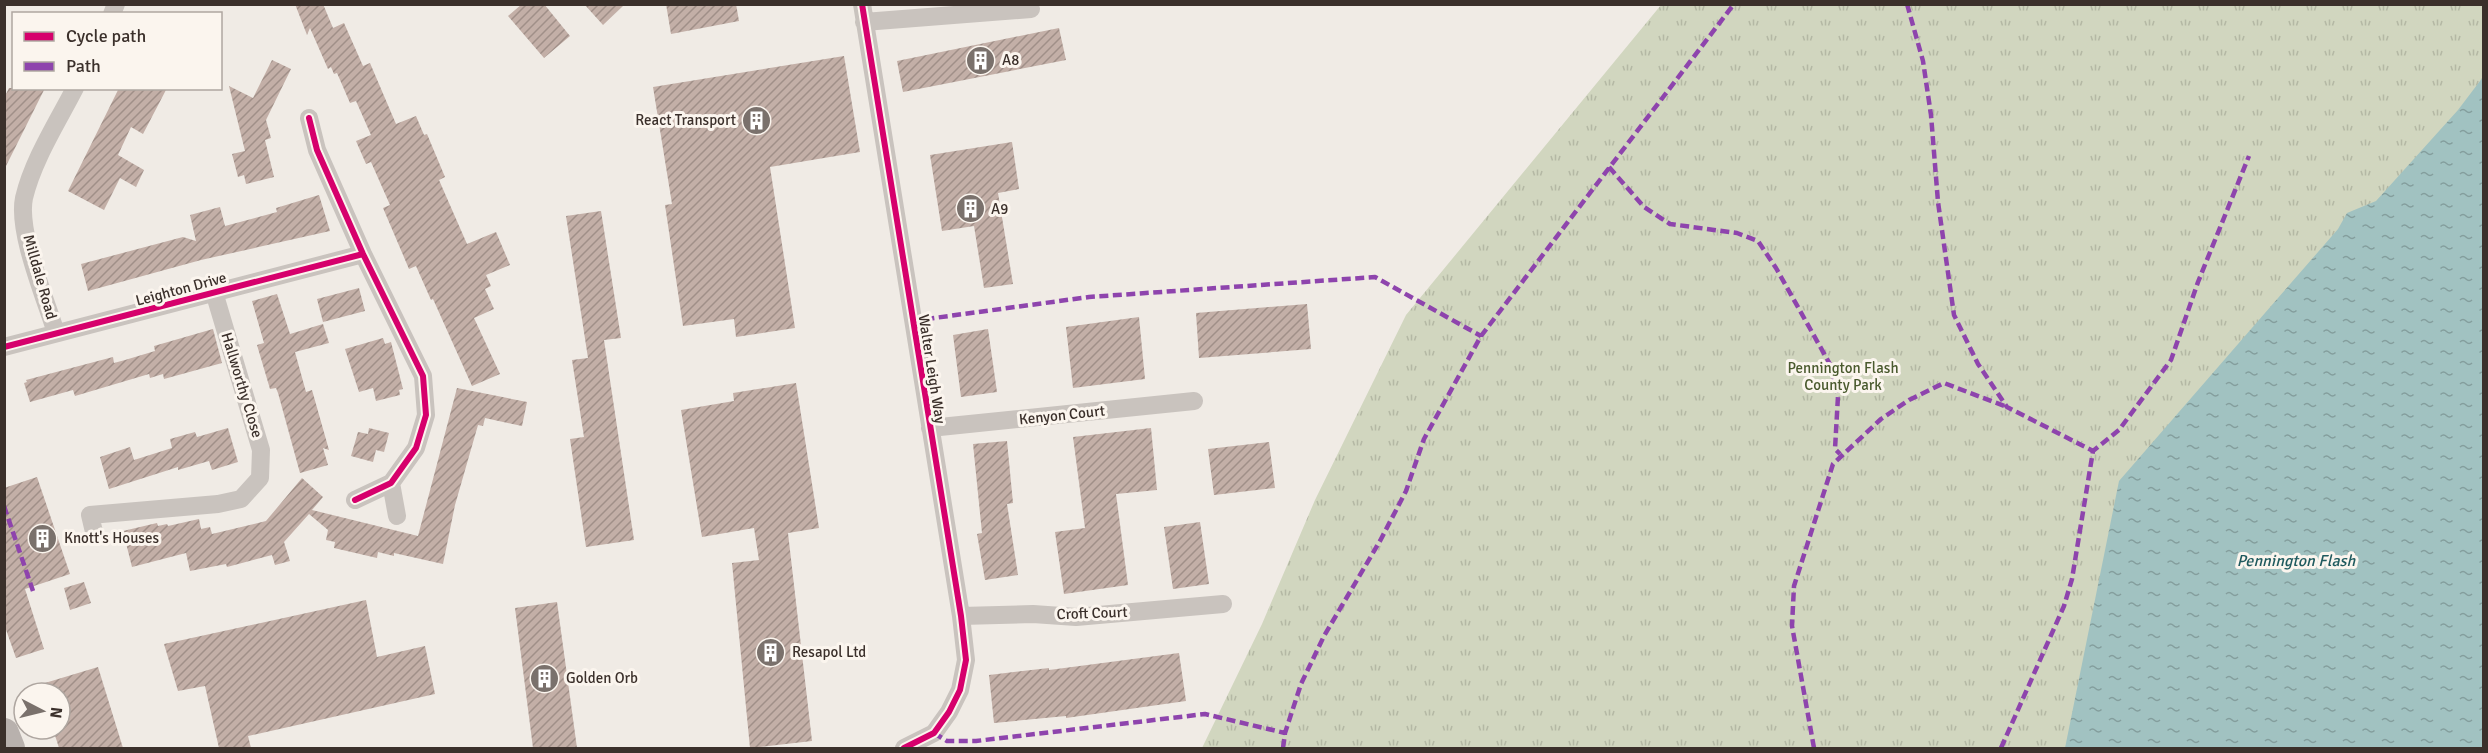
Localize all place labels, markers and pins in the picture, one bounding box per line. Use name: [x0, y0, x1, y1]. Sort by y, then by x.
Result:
building icon: A8: [965, 44, 997, 76]
place label: A8: [1002, 51, 1019, 69]
building icon: React Transport: [741, 104, 773, 136]
place label: React Transport: [635, 111, 736, 129]
building icon: A9: [954, 193, 986, 225]
place label: A9: [991, 200, 1008, 218]
building icon: Knott's Houses: [27, 522, 59, 554]
place label: Knott's Houses: [64, 529, 159, 547]
building icon: Resapol Ltd: [755, 636, 787, 668]
place label: Resapol Ltd: [792, 643, 866, 661]
building icon: Golden Orb: [529, 662, 561, 694]
place label: Golden Orb: [566, 669, 638, 687]

